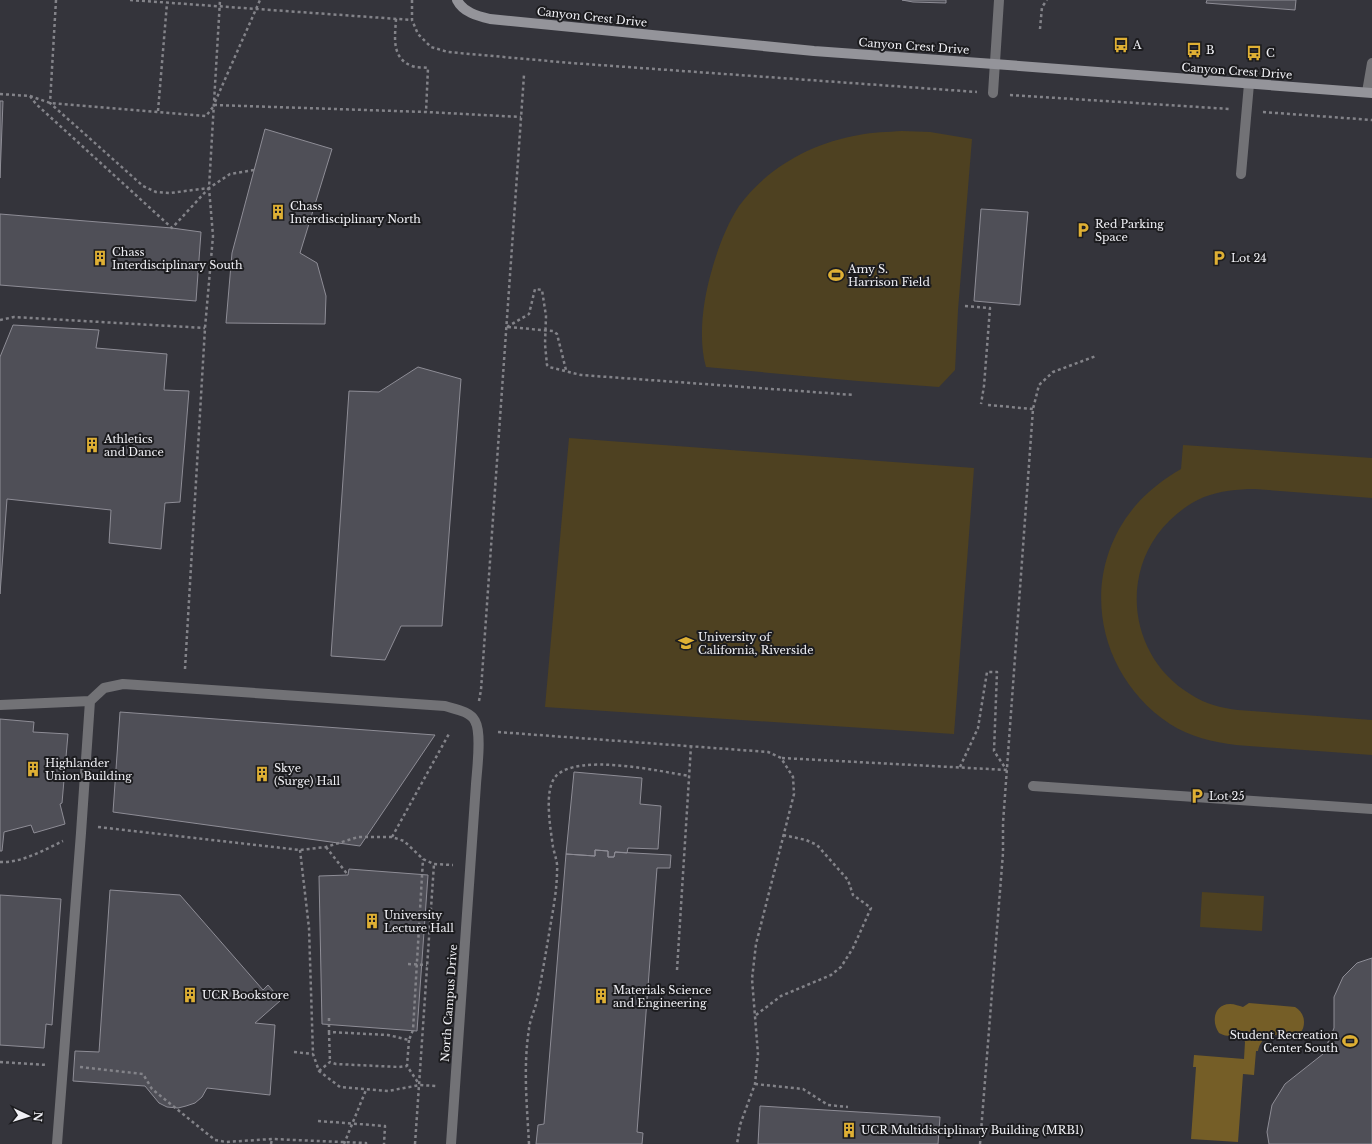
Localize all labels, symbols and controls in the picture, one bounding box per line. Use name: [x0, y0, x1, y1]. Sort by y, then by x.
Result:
street label: Canyon Crest Drive: [536, 4, 648, 30]
street label: Canyon Crest Drive: [858, 35, 970, 57]
bus stop icon: A: [1112, 36, 1130, 54]
place label: A: [1132, 38, 1142, 52]
bus stop icon: B: [1185, 41, 1203, 59]
place label: B: [1206, 43, 1214, 57]
bus stop icon: C: [1245, 44, 1263, 62]
place label: C: [1266, 46, 1275, 60]
street label: Canyon Crest Drive: [1181, 60, 1293, 82]
place label: Chass Interdisciplinary North: [290, 199, 421, 226]
building icon: Chass Interdisciplinary North: [269, 203, 287, 221]
place label: Red Parking Space: [1095, 217, 1164, 244]
parking icon: Red Parking Space: [1074, 221, 1092, 239]
place label: Chass Interdisciplinary South: [112, 245, 243, 272]
building icon: Chass Interdisciplinary South: [91, 249, 109, 267]
parking icon: Lot 24: [1210, 249, 1228, 267]
place label: Lot 24: [1231, 251, 1267, 265]
place label: Amy S. Harrison Field: [847, 262, 930, 289]
sports icon: Amy S. Harrison Field: [827, 266, 845, 284]
place label: Athletics and Dance: [103, 432, 164, 459]
building icon: Athletics and Dance: [83, 436, 101, 454]
place label: University of California, Riverside: [698, 630, 814, 657]
school or university icon: University of California, Riverside: [677, 634, 695, 652]
place label: Highlander Union Building: [45, 756, 132, 783]
building icon: Highlander Union Building: [24, 760, 42, 778]
place label: Skye (Surge) Hall: [274, 761, 340, 788]
building icon: Skye (Surge) Hall: [253, 765, 271, 783]
parking icon: Lot 25: [1188, 787, 1206, 805]
place label: Lot 25: [1209, 789, 1245, 803]
place label: University Lecture Hall: [384, 908, 454, 935]
building icon: University Lecture Hall: [363, 912, 381, 930]
street label: North Campus Drive: [438, 944, 460, 1062]
place label: Materials Science and Engineering: [613, 983, 711, 1010]
building icon: UCR Bookstore: [181, 986, 199, 1004]
building icon: Materials Science and Engineering: [592, 987, 610, 1005]
place label: UCR Bookstore: [202, 988, 289, 1002]
place label: Student Recreation Center South: [1230, 1028, 1338, 1055]
sports icon: Student Recreation Center South: [1341, 1032, 1359, 1050]
north arrow: [8, 1096, 48, 1136]
text: N: [31, 1111, 45, 1123]
building icon: UCR Multidisciplinary Building (MRB1): [840, 1121, 858, 1139]
place label: UCR Multidisciplinary Building (MRB1): [861, 1123, 1084, 1137]

